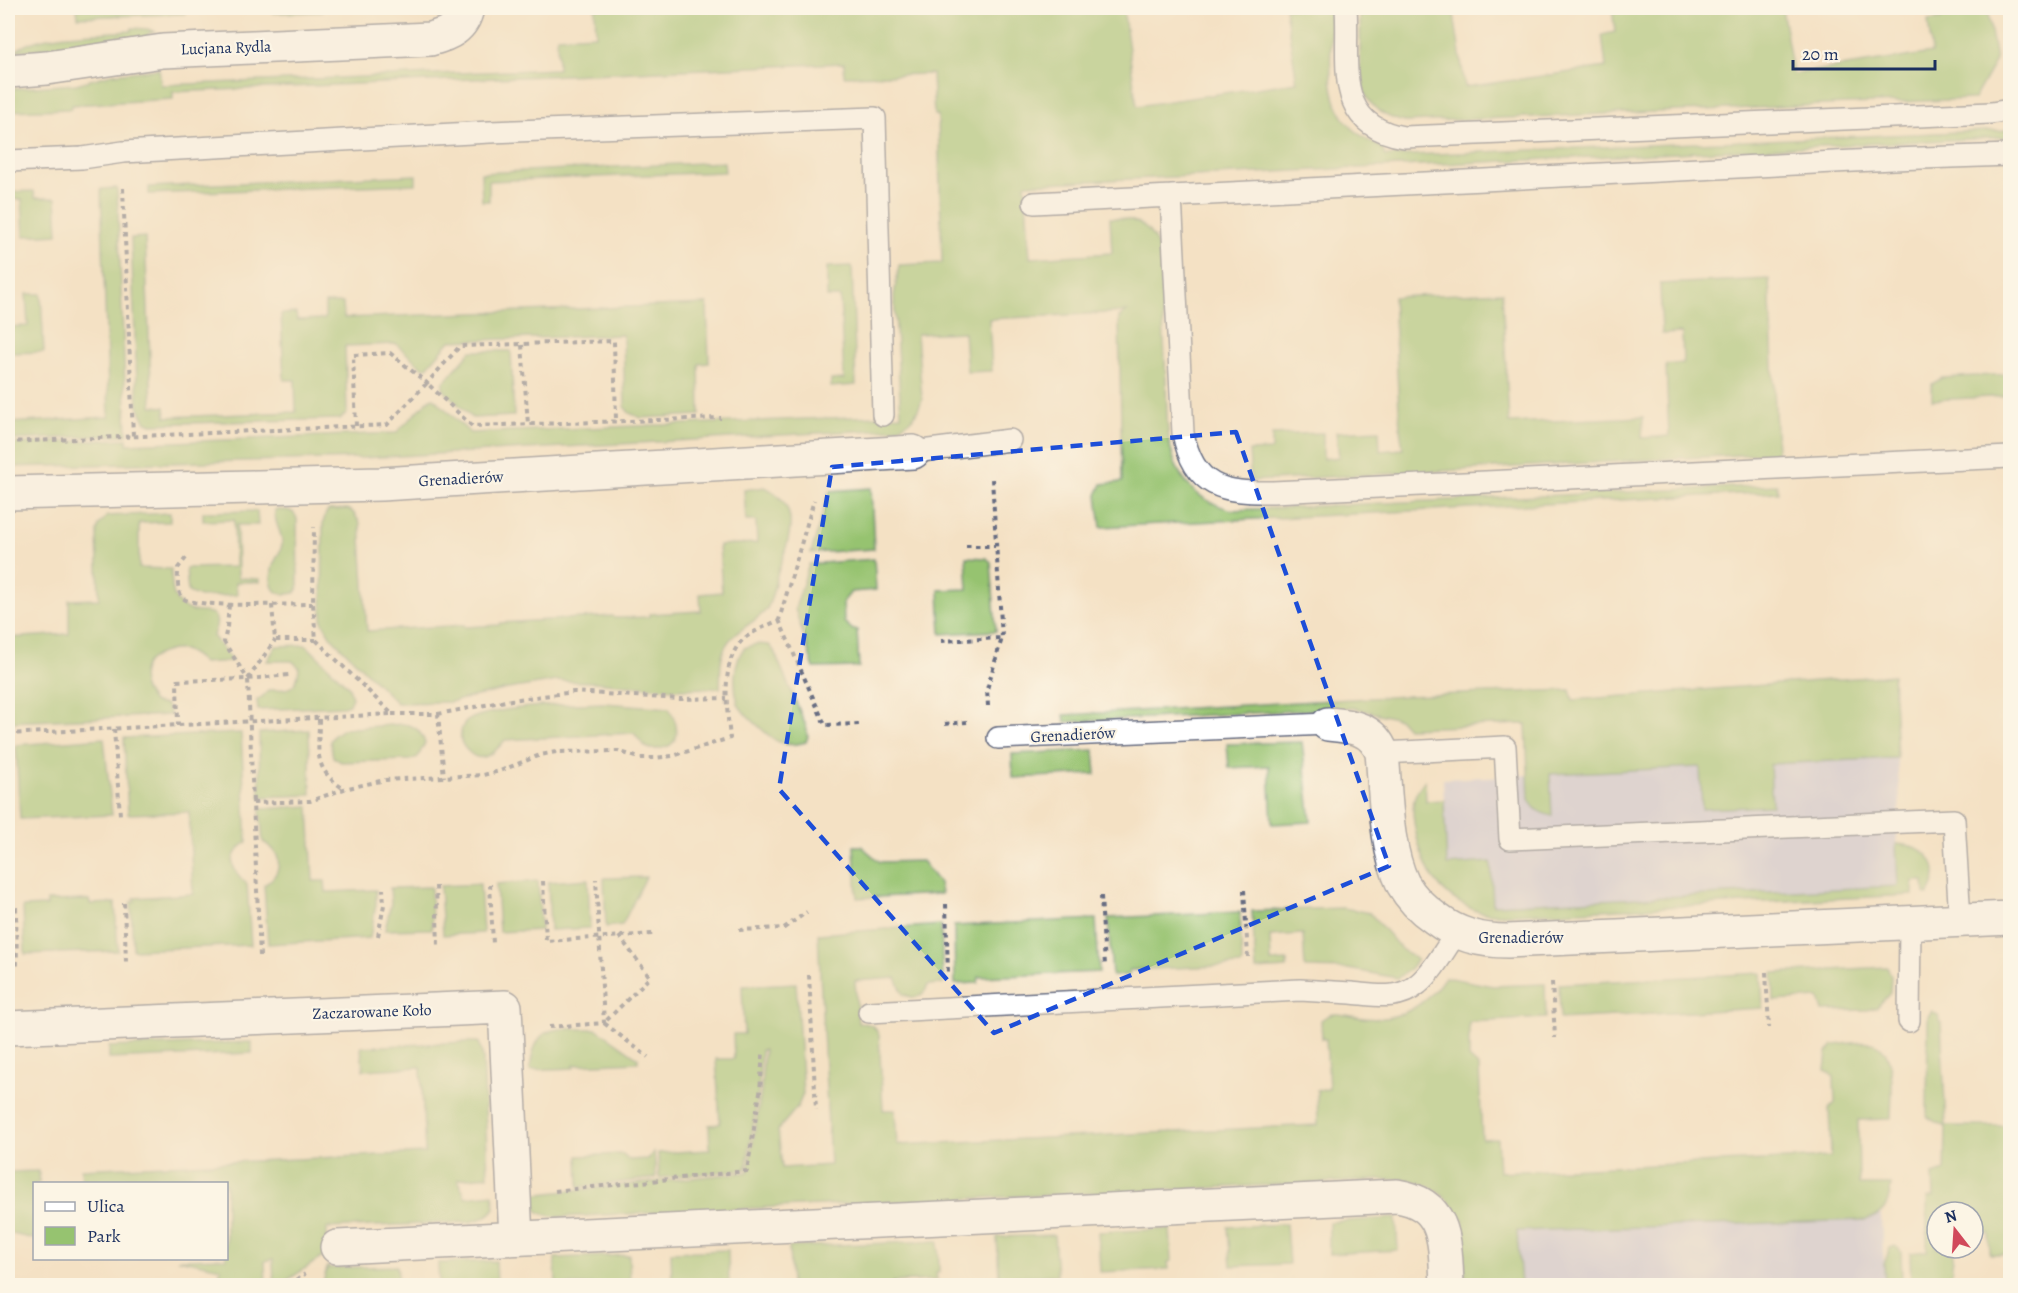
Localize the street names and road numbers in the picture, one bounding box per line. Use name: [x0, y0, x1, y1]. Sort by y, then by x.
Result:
street label: Lucjana Rydla: [180, 35, 272, 61]
street label: Grenadierów: [418, 466, 505, 492]
street label: Grenadierów: [1030, 722, 1117, 748]
street label: Grenadierów: [1479, 927, 1564, 949]
street label: Zaczarowane Koło: [312, 999, 432, 1025]

